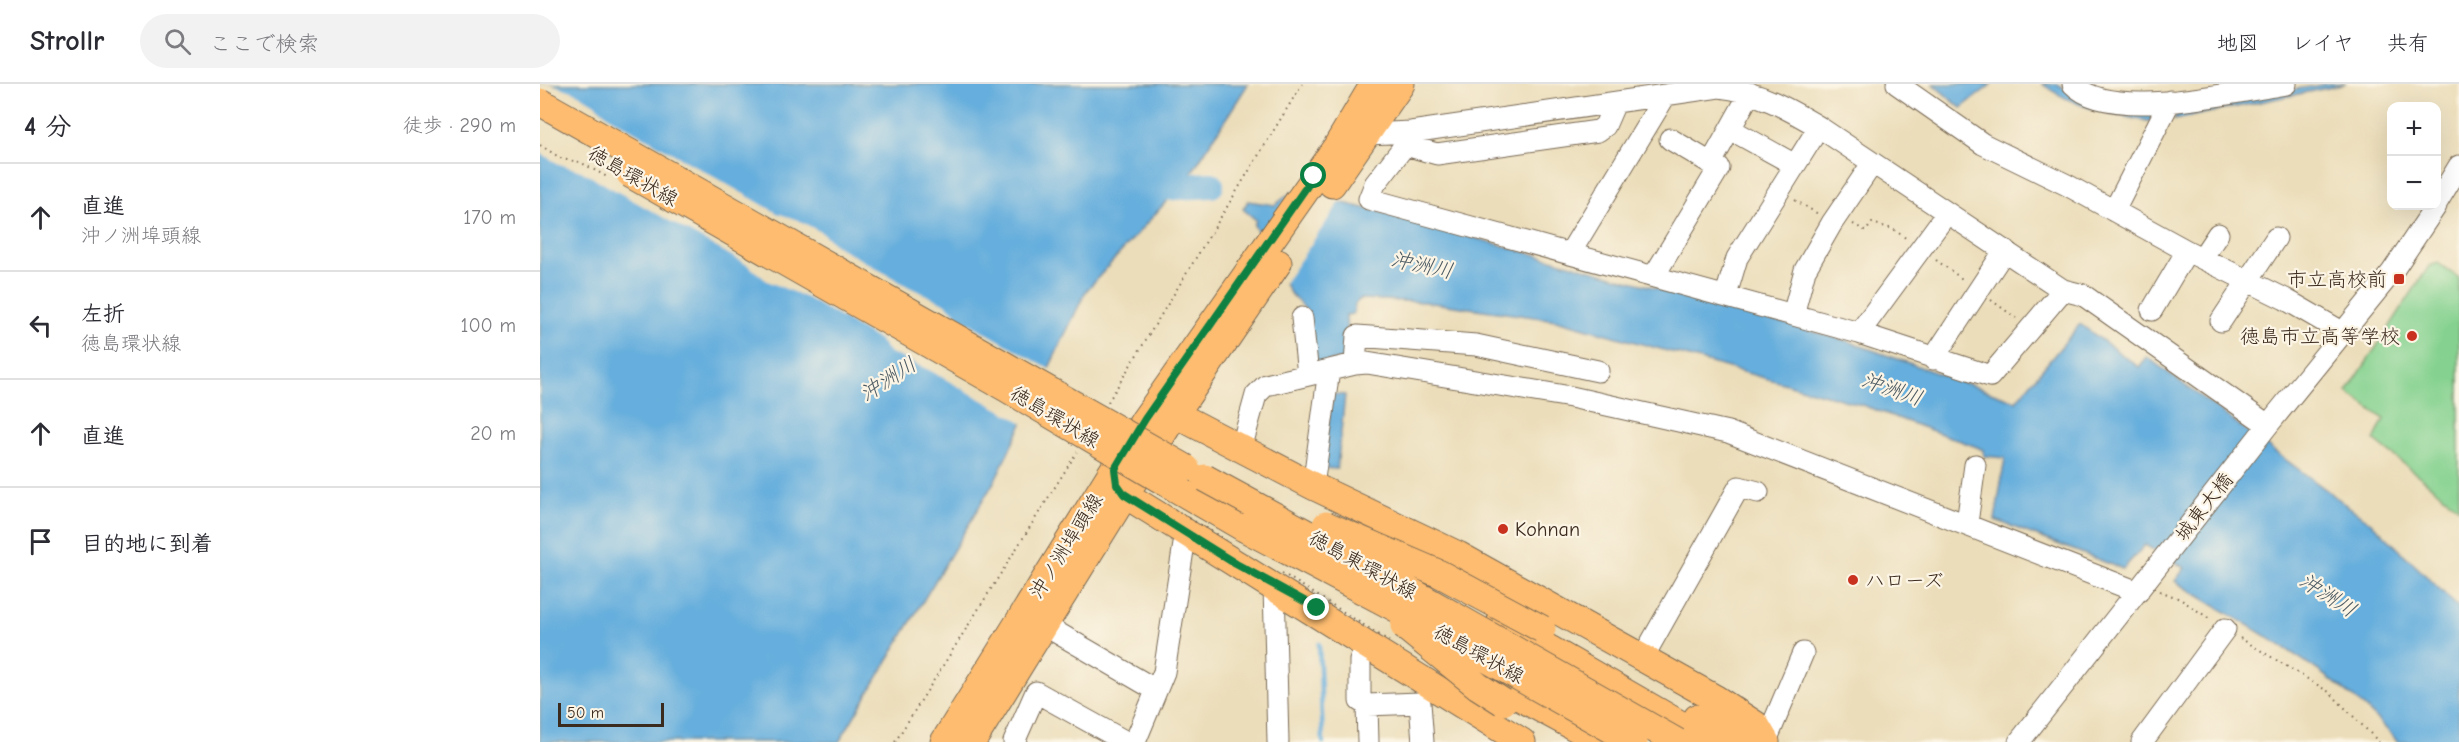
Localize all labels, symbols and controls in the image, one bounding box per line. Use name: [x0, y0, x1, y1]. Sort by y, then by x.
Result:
search box: [140, 14, 560, 68]
text: Strollr: [30, 25, 104, 57]
icon: search: [161, 25, 194, 58]
text: ここで検索: [209, 31, 319, 57]
text: 地図: [2217, 31, 2259, 55]
text: レイヤ: [2292, 31, 2354, 55]
text: 共有: [2387, 31, 2429, 55]
map controls: [2387, 102, 2441, 210]
button: +: [2387, 102, 2441, 156]
text: 4 分: [24, 112, 71, 142]
text: 徒歩 · 290 m: [403, 114, 516, 137]
street label: 徳島環状線: [584, 141, 682, 211]
button: −: [2387, 156, 2441, 210]
route start: [1300, 162, 1326, 188]
text: 直進: [81, 193, 125, 219]
icon: ahead: [24, 201, 57, 234]
text: 170 m: [463, 206, 516, 229]
text: 沖ノ洲埠頭線: [81, 224, 201, 247]
water label: 沖洲川: [1389, 247, 1455, 283]
place label: 市立高校前: [2287, 268, 2387, 291]
marker: 市立高校前: [2392, 272, 2406, 286]
text: 左折: [81, 301, 125, 327]
icon: left: [24, 309, 57, 342]
text: 100 m: [461, 314, 516, 337]
place label: 徳島市立高等学校: [2240, 325, 2400, 348]
marker: 徳島市立高等学校: [2405, 329, 2419, 343]
text: 徳島環状線: [81, 332, 181, 355]
water label: 沖洲川: [855, 352, 921, 406]
water label: 沖洲川: [1858, 367, 1926, 411]
street label: 徳島環状線: [1006, 381, 1104, 453]
icon: ahead: [24, 417, 57, 450]
text: 20 m: [470, 422, 516, 445]
text: 直進: [81, 423, 125, 449]
street label: 城東大橋: [2170, 468, 2238, 546]
street label: 沖ノ洲埠頭線: [1024, 489, 1108, 603]
place label: Kohnan: [1515, 518, 1580, 541]
marker: Kohnan: [1496, 522, 1510, 536]
icon: arrive: [24, 525, 57, 558]
street label: 徳島東環状線: [1305, 526, 1421, 604]
text: 目的地に到着: [81, 531, 213, 557]
water label: 沖洲川: [2295, 568, 2361, 622]
place label: ハローズ: [1865, 569, 1943, 592]
marker: ハローズ: [1846, 573, 1860, 587]
route end: [1303, 594, 1329, 620]
street label: 徳島環状線: [1430, 620, 1528, 688]
scale bar: [558, 700, 664, 728]
text: 50 m: [567, 704, 604, 722]

